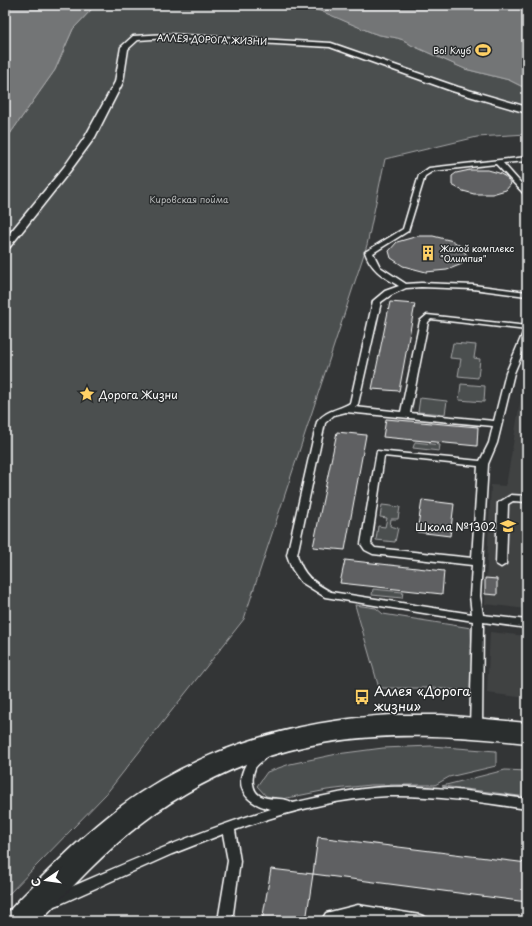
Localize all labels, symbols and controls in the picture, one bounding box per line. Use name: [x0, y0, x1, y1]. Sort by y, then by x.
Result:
street label: АЛЛЕЯ ДОРОГА ЖИЗНИ: [157, 30, 267, 48]
sports icon: Во! Клуб: [474, 41, 492, 59]
place label: Во! Клуб: [433, 43, 472, 57]
park label: Кировская пойма: [149, 192, 229, 206]
place label: Жилой комплекс "Олимпия": [440, 241, 514, 265]
building icon: Жилой комплекс "Олимпия": [419, 244, 437, 262]
place icon: Дорога Жизни: [78, 385, 96, 403]
place label: Дорога Жизни: [98, 386, 178, 403]
school or university icon: Школа №1302: [499, 517, 517, 535]
place label: Школа №1302: [415, 518, 496, 535]
place label: Аллея «Дорога жизни»: [373, 681, 471, 715]
bus stop icon: Аллея «Дорога жизни»: [353, 688, 371, 706]
north arrow: [26, 860, 66, 900]
text: С: [27, 876, 45, 888]

